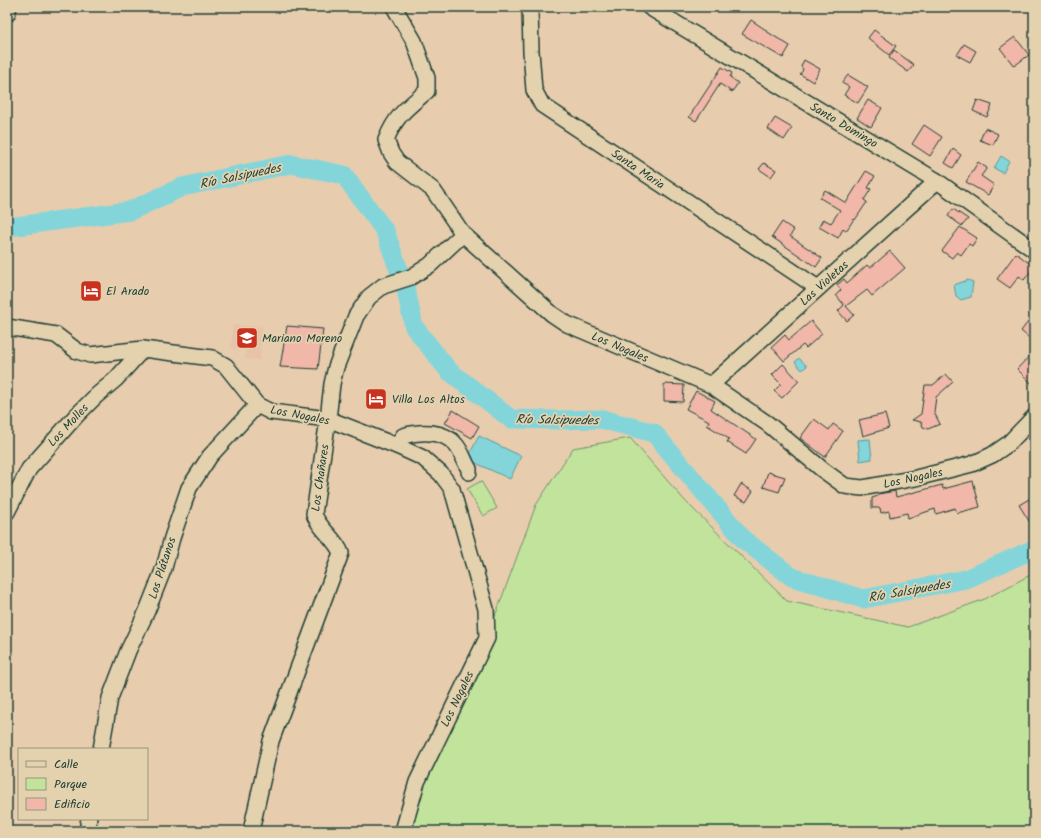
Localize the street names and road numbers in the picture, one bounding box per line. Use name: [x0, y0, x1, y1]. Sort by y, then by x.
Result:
street label: Santo Domingo: [806, 98, 881, 153]
street label: Santa Maria: [607, 144, 669, 195]
street label: Las Violetas: [795, 256, 853, 311]
street label: Los Nogales: [588, 327, 651, 368]
street label: Los Molles: [43, 399, 93, 451]
street label: Los Nogales: [269, 400, 331, 431]
street label: Los Chañares: [306, 443, 335, 513]
street label: Los Nogales: [882, 463, 945, 494]
street label: Los Plátanos: [144, 535, 181, 602]
street label: Los Nogales: [436, 668, 479, 730]

